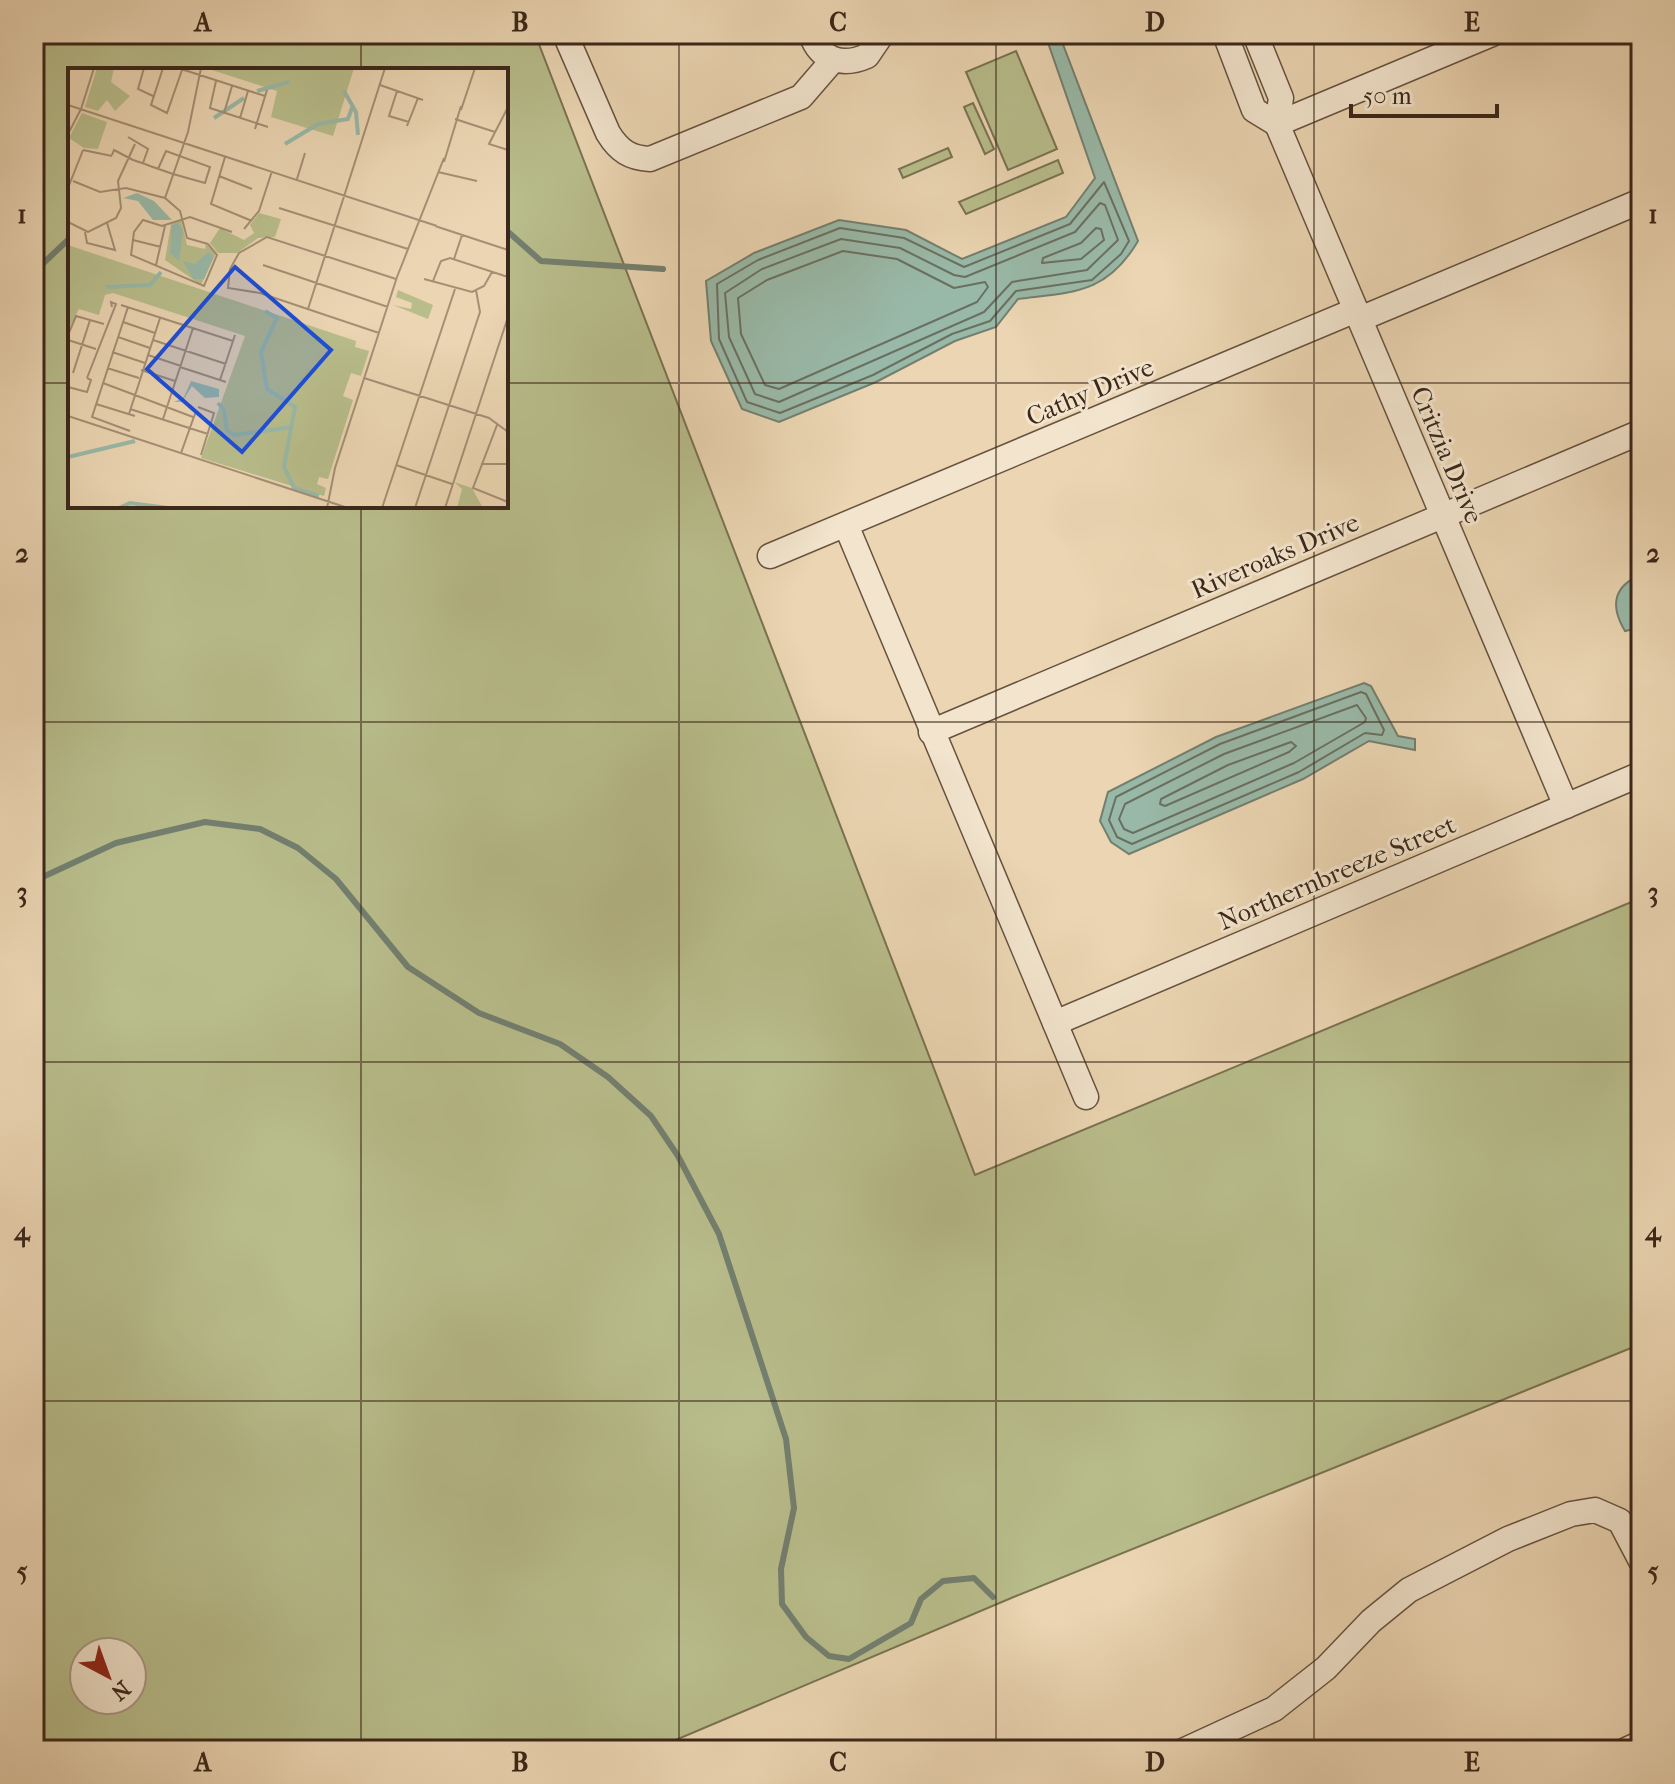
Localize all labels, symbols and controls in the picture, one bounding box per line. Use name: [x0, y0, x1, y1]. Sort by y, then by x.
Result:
text: A: [193, 7, 213, 38]
text: B: [512, 7, 529, 38]
text: C: [829, 7, 847, 38]
text: D: [1145, 7, 1165, 38]
text: E: [1464, 7, 1480, 38]
inset map: [68, 68, 508, 508]
scale bar: [1351, 68, 1497, 118]
text: 50 m: [1363, 82, 1412, 110]
text: 1: [17, 199, 27, 230]
text: 1: [1648, 199, 1658, 230]
street label: Cathy Drive: [1022, 351, 1159, 433]
street label: Critzia Drive: [1404, 382, 1490, 528]
street label: Riveroaks Drive: [1186, 507, 1364, 605]
text: 2: [15, 538, 29, 569]
text: 2: [1646, 538, 1660, 569]
street label: Northernbreeze Street: [1214, 809, 1461, 937]
text: 3: [17, 877, 27, 908]
text: 3: [1648, 877, 1658, 908]
text: 4: [13, 1216, 31, 1248]
text: 4: [1644, 1216, 1662, 1248]
text: 5: [16, 1556, 28, 1587]
text: 5: [1647, 1556, 1659, 1587]
north arrow: [68, 1636, 148, 1716]
text: N: [105, 1675, 135, 1706]
text: A: [193, 1747, 213, 1778]
text: B: [512, 1747, 529, 1778]
text: C: [829, 1747, 847, 1778]
text: D: [1145, 1747, 1165, 1778]
text: E: [1464, 1747, 1480, 1778]

